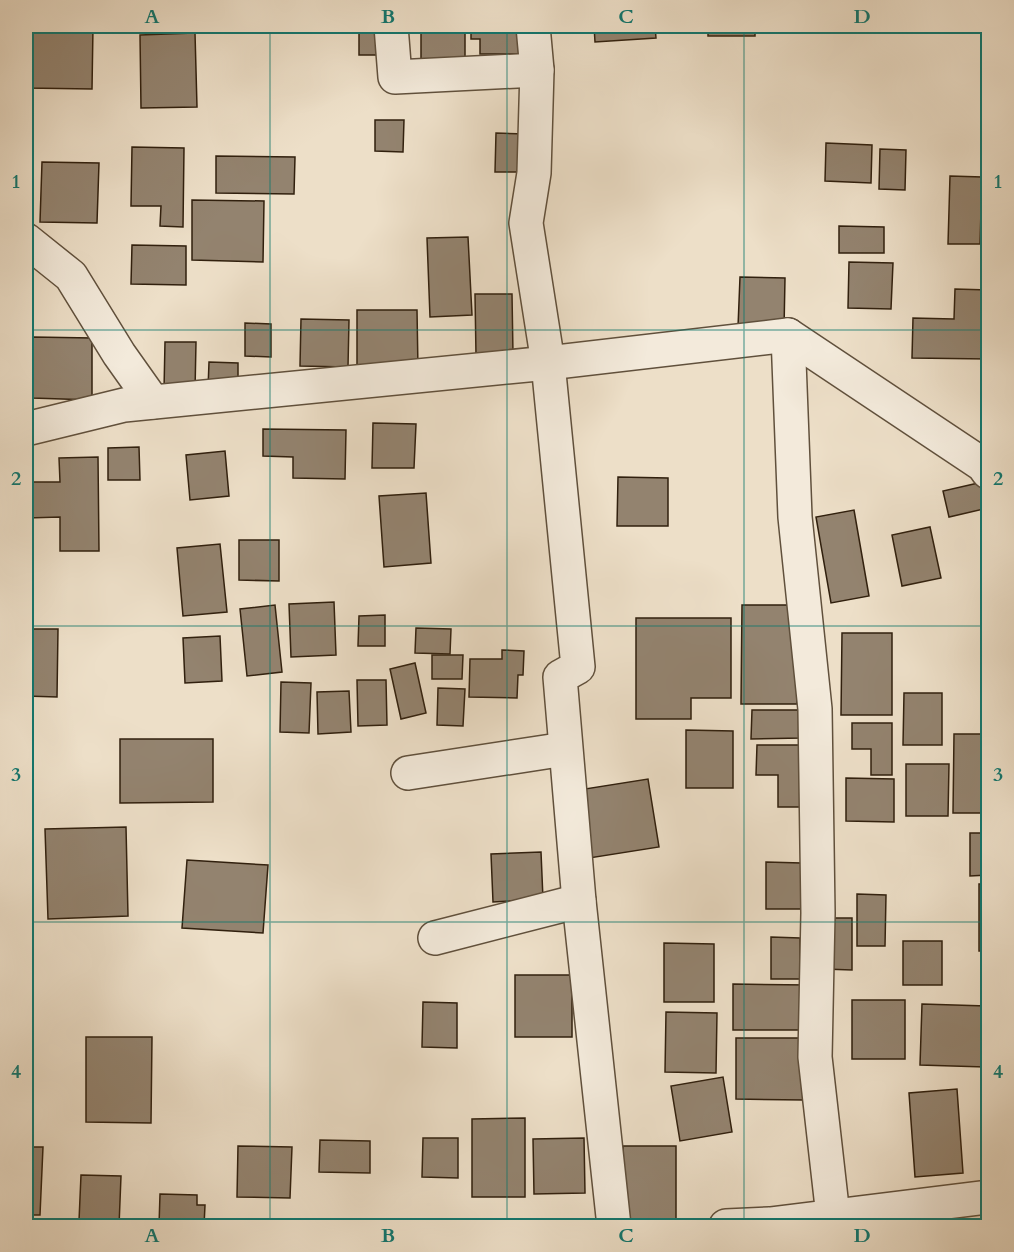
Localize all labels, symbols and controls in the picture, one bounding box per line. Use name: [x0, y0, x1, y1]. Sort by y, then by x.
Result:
text: A: [144, 3, 160, 30]
text: B: [381, 3, 395, 30]
text: C: [618, 3, 634, 30]
text: D: [853, 3, 871, 30]
text: 1: [11, 168, 21, 195]
text: 1: [993, 168, 1003, 195]
text: 2: [11, 465, 21, 492]
text: 2: [993, 465, 1003, 492]
text: 3: [11, 761, 21, 788]
text: 3: [993, 761, 1003, 788]
text: 4: [11, 1058, 21, 1085]
text: 4: [993, 1058, 1003, 1085]
text: A: [144, 1222, 160, 1249]
text: B: [381, 1222, 395, 1249]
text: C: [618, 1222, 634, 1249]
text: D: [853, 1222, 871, 1249]

